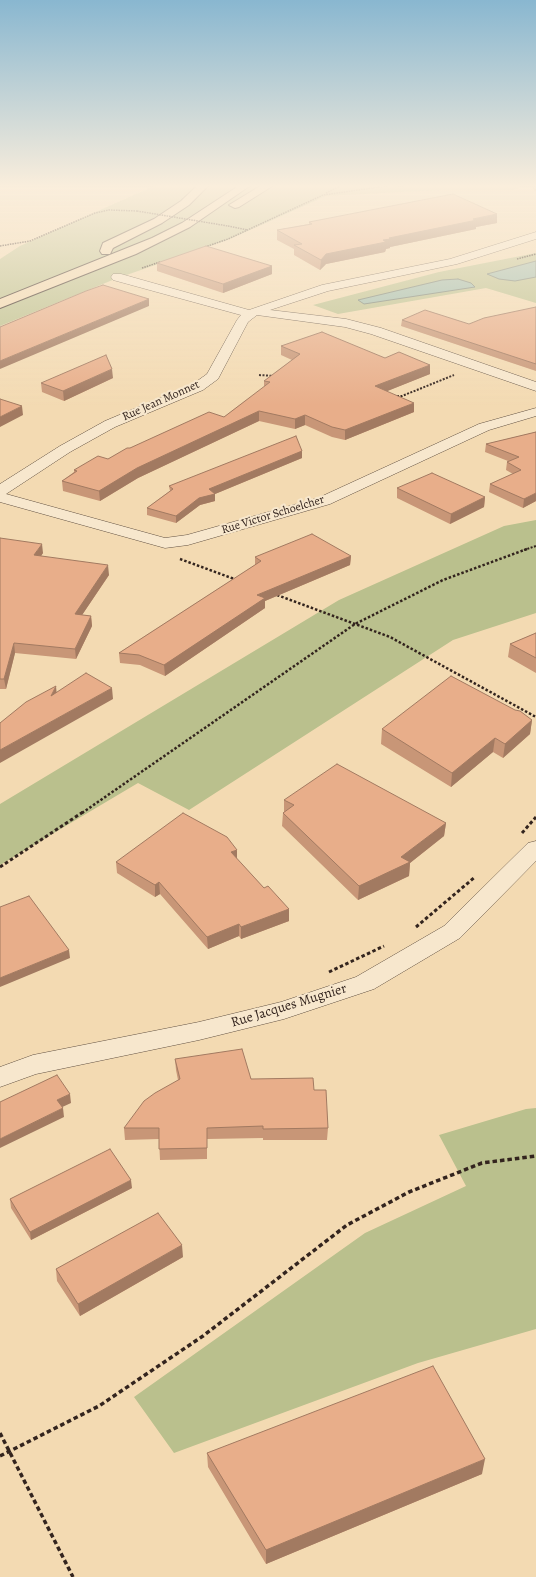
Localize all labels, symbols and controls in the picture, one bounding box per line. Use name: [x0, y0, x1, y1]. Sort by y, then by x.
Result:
street label: Rue Jean Monnet: [120, 378, 202, 424]
street label: Rue Victor Schoelcher: [220, 493, 326, 537]
street label: Rue Jacques Mugnier: [229, 980, 349, 1032]

